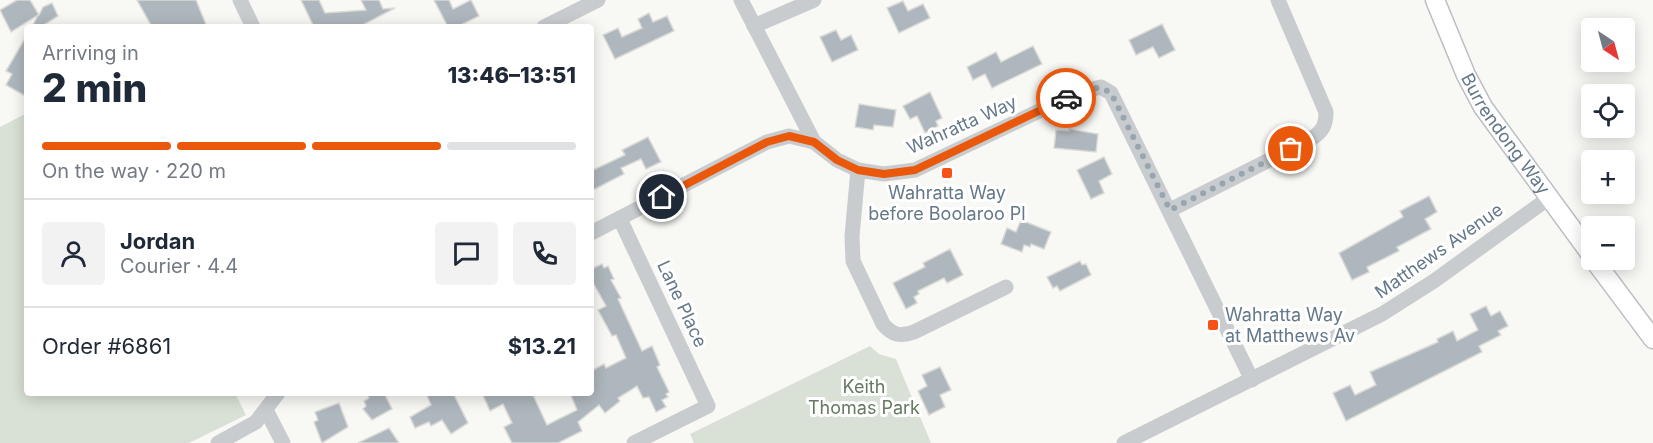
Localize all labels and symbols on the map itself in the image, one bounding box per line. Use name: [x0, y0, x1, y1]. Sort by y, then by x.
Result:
north arrow: [1581, 18, 1635, 72]
courier: [1036, 68, 1096, 128]
street label: Burrendong Way: [1457, 69, 1554, 198]
street label: Wahratta Way: [904, 91, 1020, 158]
pin: [1265, 123, 1316, 174]
marker: Wahratta Way before Boolaroo Pl: [940, 166, 954, 180]
pin: [636, 171, 687, 222]
place label: Wahratta Way before Boolaroo Pl: [868, 182, 1026, 224]
street label: Matthews Avenue: [1371, 199, 1507, 303]
street label: Lane Place: [653, 257, 712, 350]
place label: Wahratta Way at Matthews Av: [1225, 304, 1355, 346]
marker: Wahratta Way at Matthews Av: [1206, 318, 1220, 332]
park label: Keith Thomas Park: [808, 376, 920, 418]

